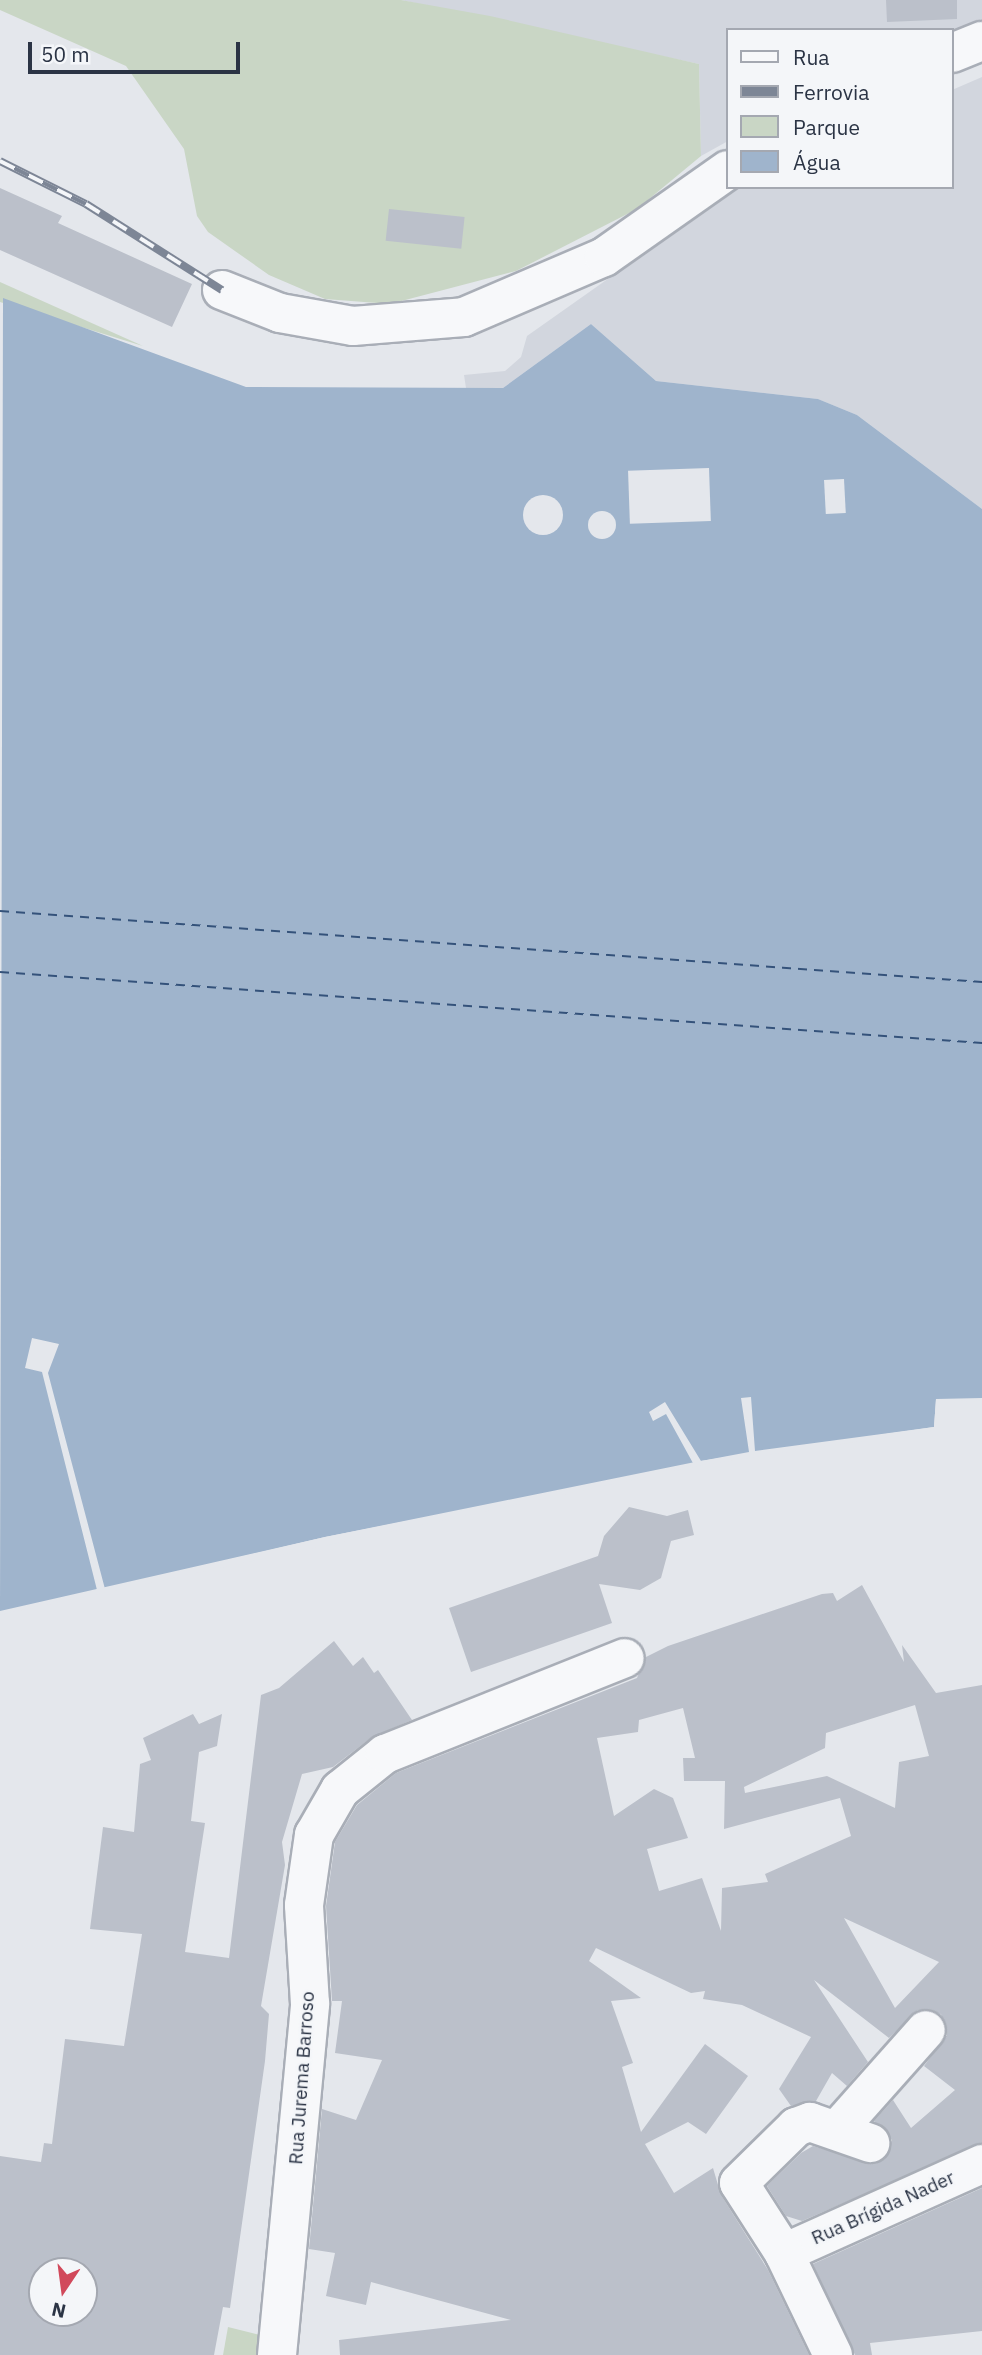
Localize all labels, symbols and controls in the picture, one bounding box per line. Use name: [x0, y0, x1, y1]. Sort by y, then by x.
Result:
scale bar: [32, 28, 243, 72]
legend: [726, 28, 954, 189]
text: 50 m: [41, 40, 90, 68]
text: Rua: [793, 43, 830, 71]
text: Ferrovia: [793, 78, 869, 106]
text: Parque: [793, 113, 860, 141]
text: Água: [793, 148, 841, 176]
street label: Rua Jurema Barroso: [285, 1991, 319, 2165]
street label: Rua Brígida Nader: [808, 2166, 958, 2250]
north arrow: [28, 2257, 98, 2327]
text: N: [49, 2297, 68, 2324]

